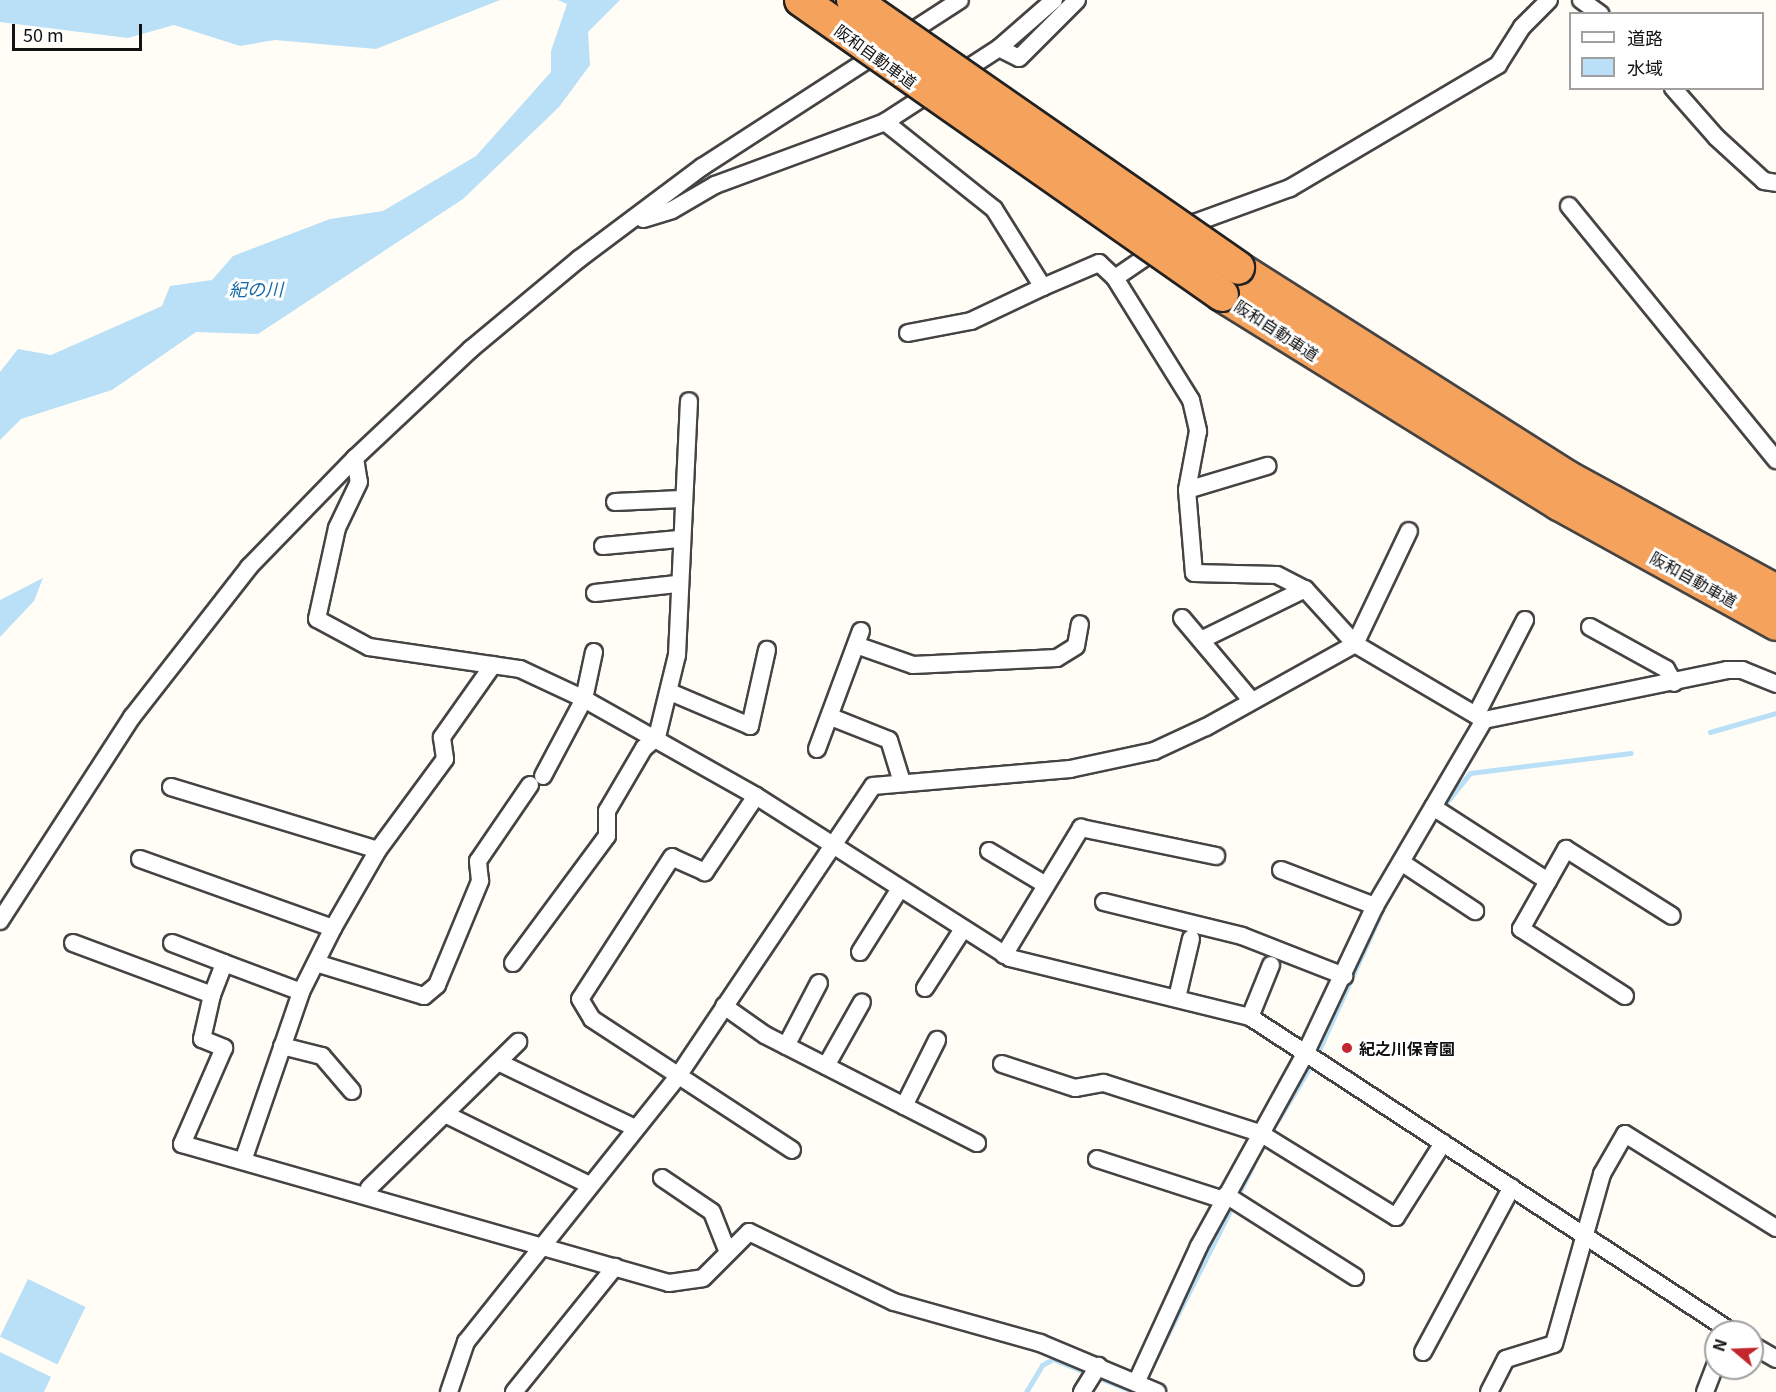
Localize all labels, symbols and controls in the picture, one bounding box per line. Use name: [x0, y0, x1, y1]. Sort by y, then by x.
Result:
scale bar: [15, 12, 146, 50]
legend: [1569, 12, 1764, 90]
street label: 阪和自動車道: [832, 20, 920, 92]
text: 50 m: [23, 21, 64, 47]
text: 道路: [1627, 24, 1663, 50]
text: 水域: [1627, 54, 1663, 80]
water label: 紀の川: [229, 277, 283, 299]
street label: 阪和自動車道: [1232, 296, 1322, 364]
street label: 阪和自動車道: [1647, 547, 1741, 611]
place label: 紀之川保育園: [1359, 1038, 1455, 1058]
marker: 紀之川保育園: [1340, 1041, 1354, 1055]
north arrow: [1704, 1320, 1764, 1380]
text: N: [1706, 1335, 1732, 1354]

